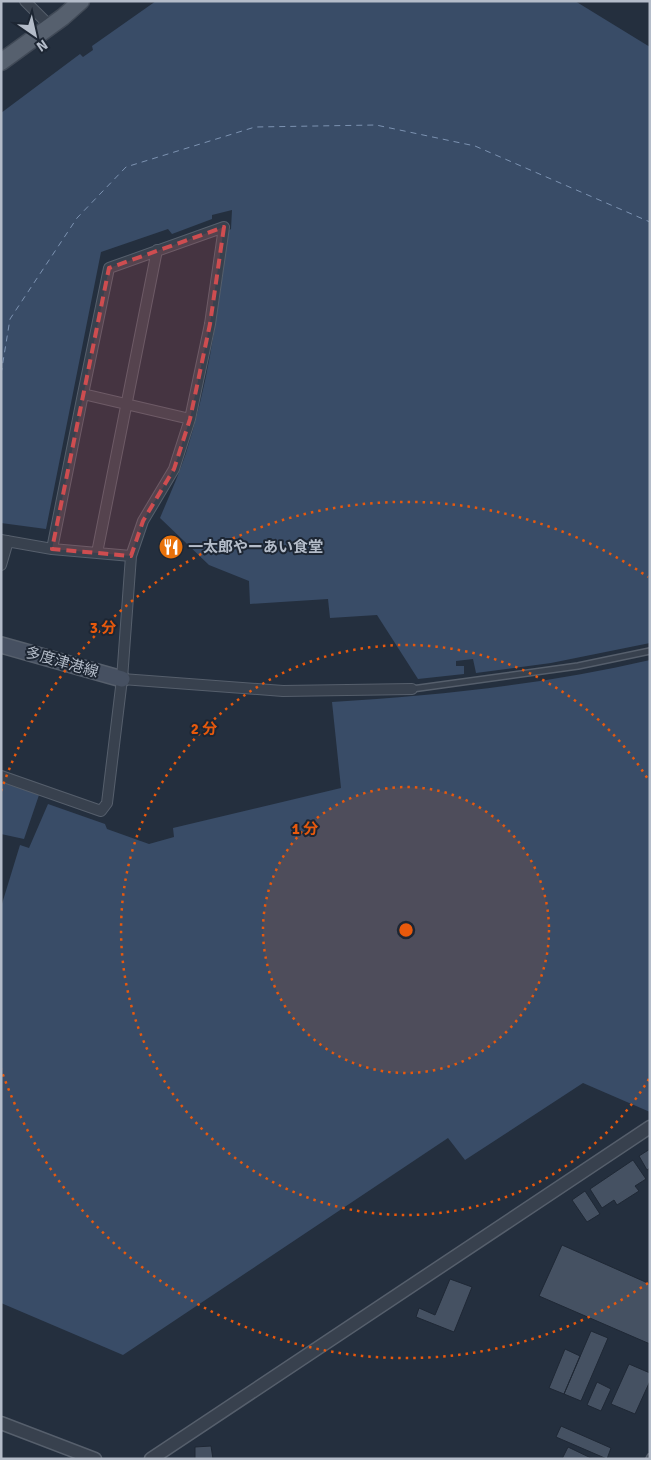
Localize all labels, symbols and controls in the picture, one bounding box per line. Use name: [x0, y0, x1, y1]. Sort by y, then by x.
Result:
north arrow: [10, 10, 60, 60]
text: N: [33, 36, 51, 55]
restaurant icon: 一太郎やーあい食堂: [158, 534, 184, 560]
place label: 一太郎やーあい食堂: [188, 538, 323, 556]
text: 3 分: [90, 619, 116, 637]
street label: 多度津港線: [23, 643, 101, 681]
text: 2 分: [191, 720, 217, 738]
text: 1 分: [292, 820, 318, 838]
centre of rings: [397, 921, 415, 939]

